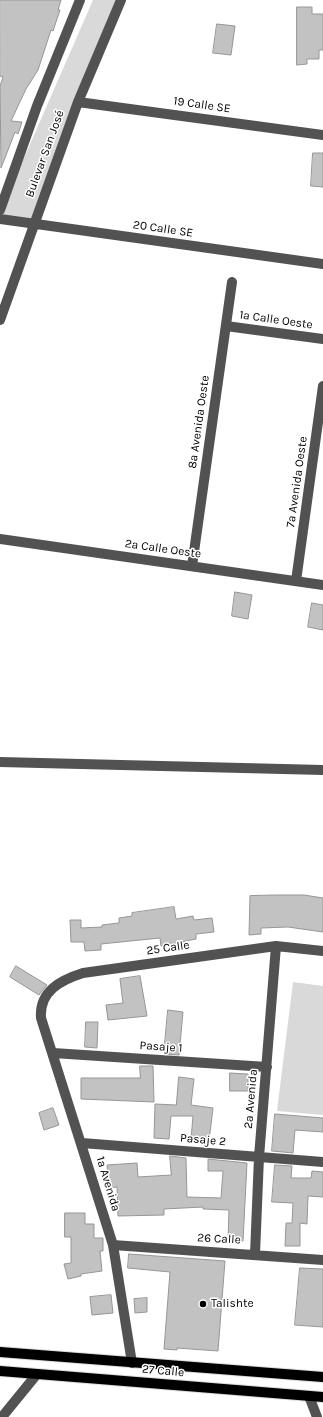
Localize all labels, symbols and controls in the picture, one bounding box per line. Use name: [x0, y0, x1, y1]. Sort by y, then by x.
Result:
street label: 19 Calle SE: [173, 94, 231, 116]
street label: Bulevar San José: [23, 108, 67, 200]
street label: 20 Calle SE: [132, 218, 194, 240]
street label: 1a Calle Oeste: [238, 308, 314, 332]
street label: 8a Avenida Oeste: [185, 374, 213, 470]
street label: 7a Avenida Oeste: [283, 435, 311, 529]
street label: 2a Calle Oeste: [124, 537, 202, 561]
street label: 25 Calle: [145, 938, 191, 958]
street label: Pasaje 1: [139, 1038, 183, 1056]
street label: 2a Avenida: [241, 1069, 261, 1129]
street label: Pasaje 2: [180, 1131, 226, 1149]
street label: 1a Avenida: [93, 1155, 123, 1213]
street label: 26 Calle: [197, 1231, 241, 1247]
place label: Talishte: [211, 1297, 254, 1311]
marker: Talishte: [198, 1299, 208, 1309]
street label: 27 Calle: [141, 1362, 185, 1380]

